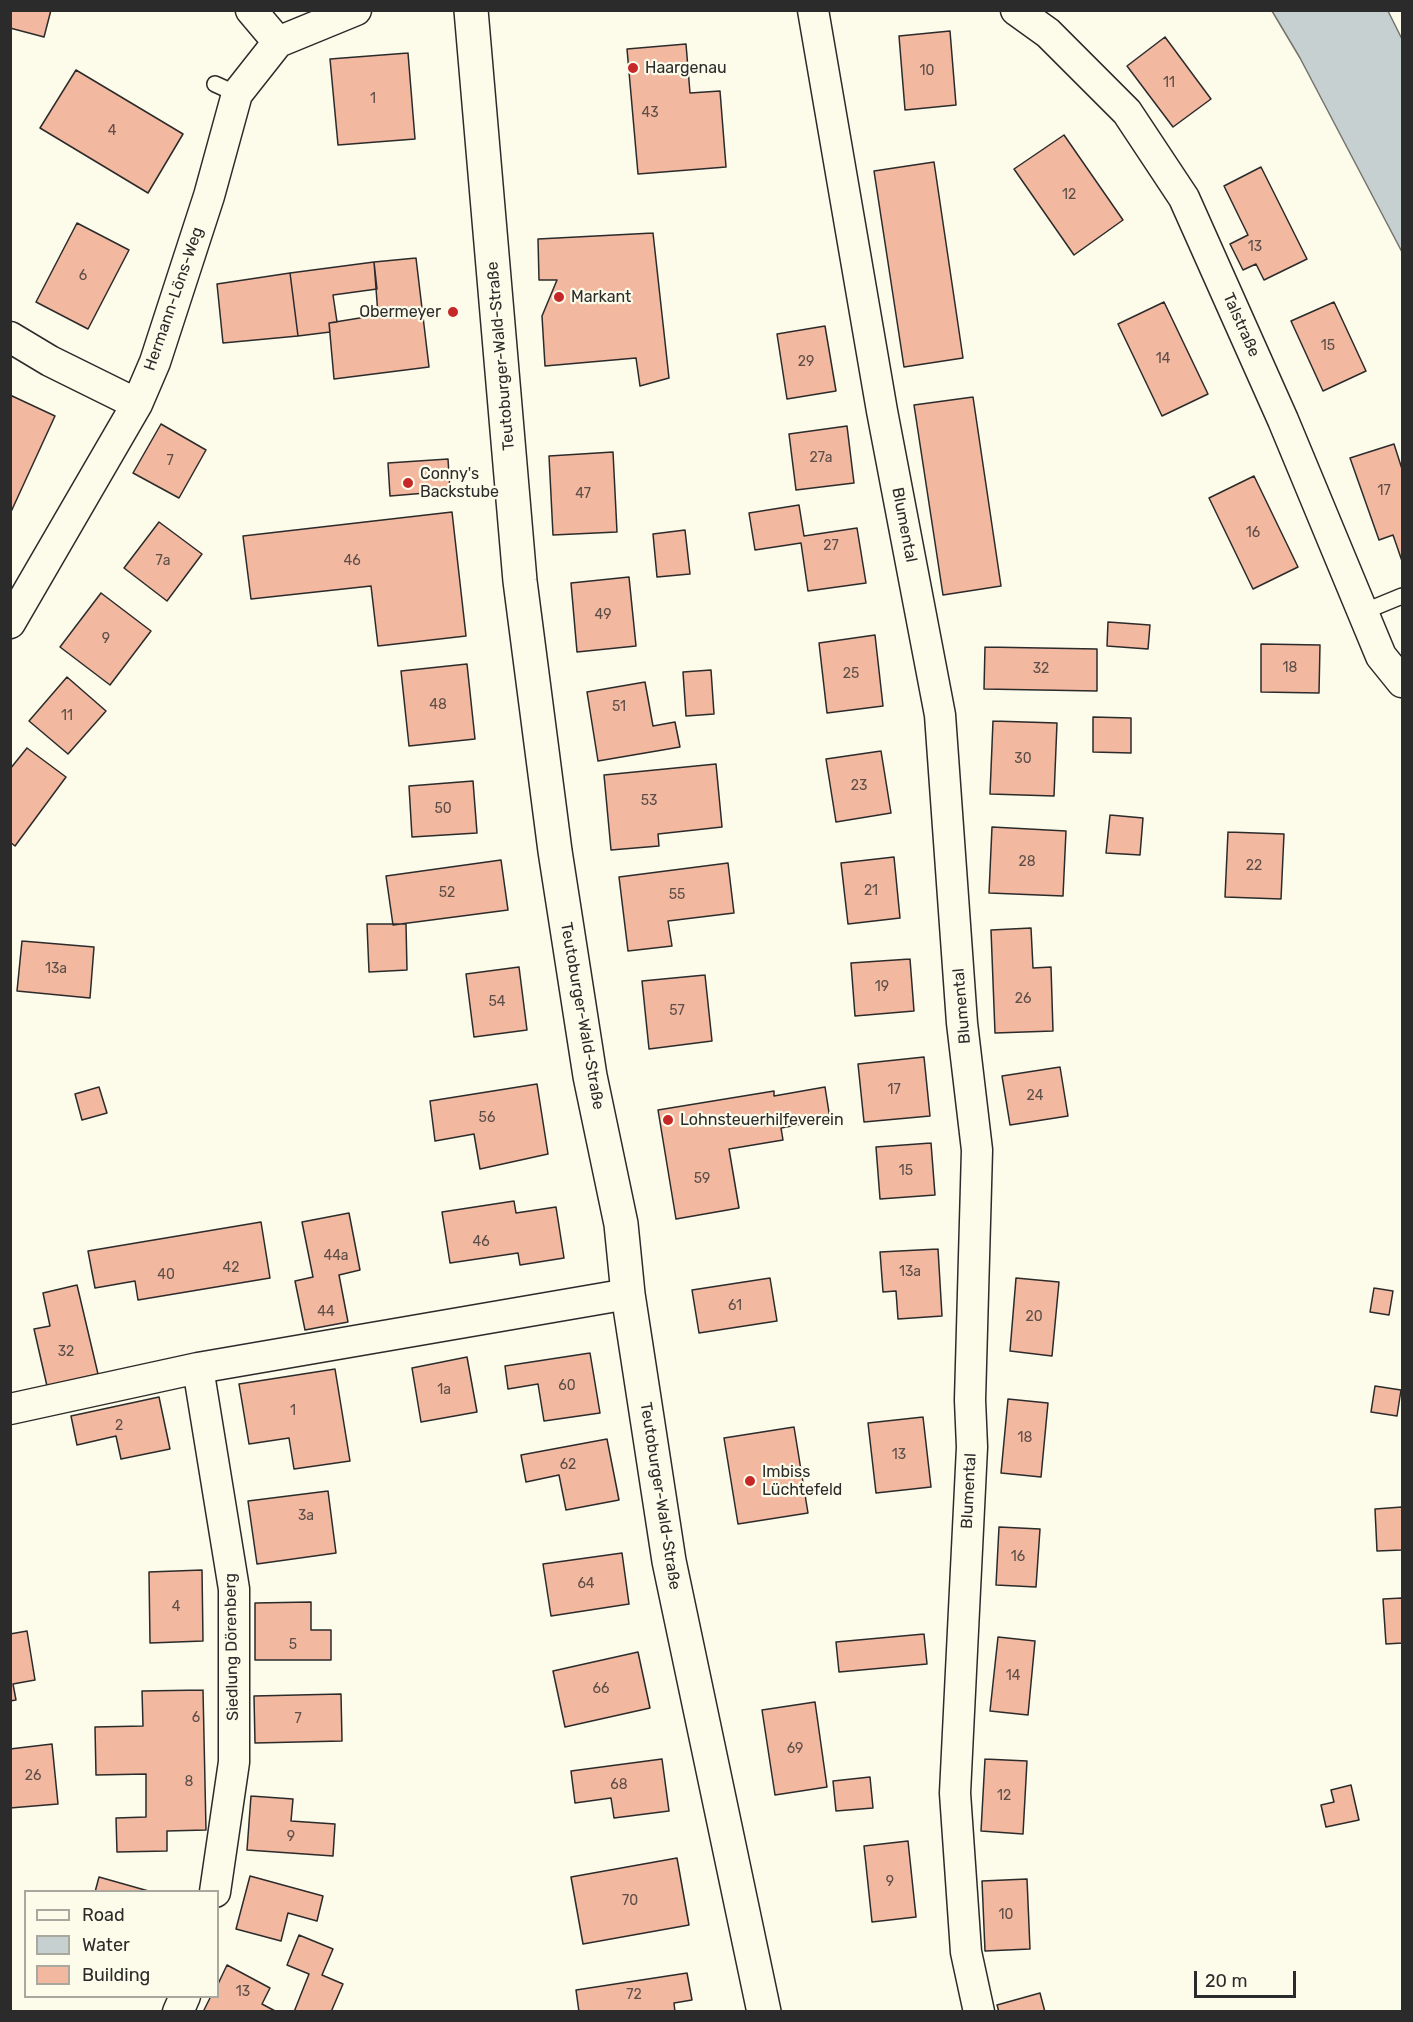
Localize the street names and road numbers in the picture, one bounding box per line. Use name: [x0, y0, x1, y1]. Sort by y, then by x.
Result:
street label: Hermann-Löns-Weg: [140, 225, 208, 373]
street label: Teutoburger-Wald-Straße: [483, 261, 519, 451]
street label: Talstraße: [1218, 290, 1264, 360]
street label: Blumental: [887, 486, 921, 564]
street label: Teutoburger-Wald-Straße: [556, 921, 608, 1111]
street label: Blumental: [949, 967, 975, 1045]
street label: Teutoburger-Wald-Straße: [636, 1401, 684, 1591]
street label: Blumental: [957, 1453, 981, 1529]
street label: Siedlung Dörenberg: [221, 1573, 243, 1721]

